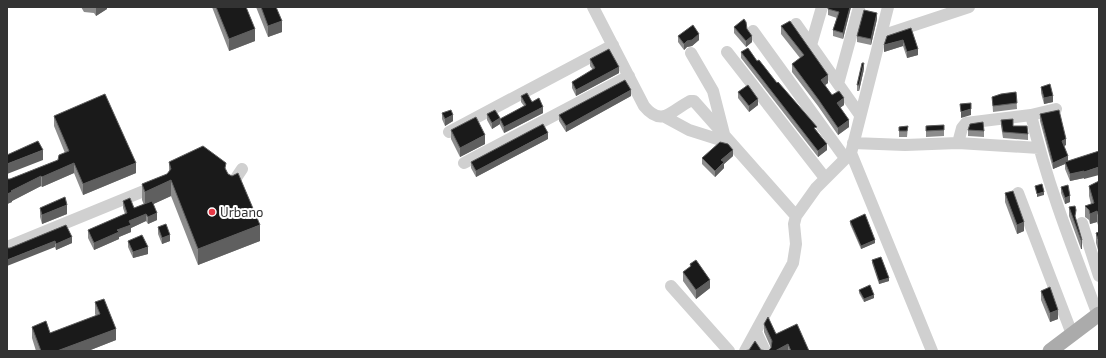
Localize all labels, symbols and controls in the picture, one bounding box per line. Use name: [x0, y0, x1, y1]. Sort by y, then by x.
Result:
place label: Urbano: [220, 204, 263, 220]
marker: Urbano: [207, 207, 217, 217]

